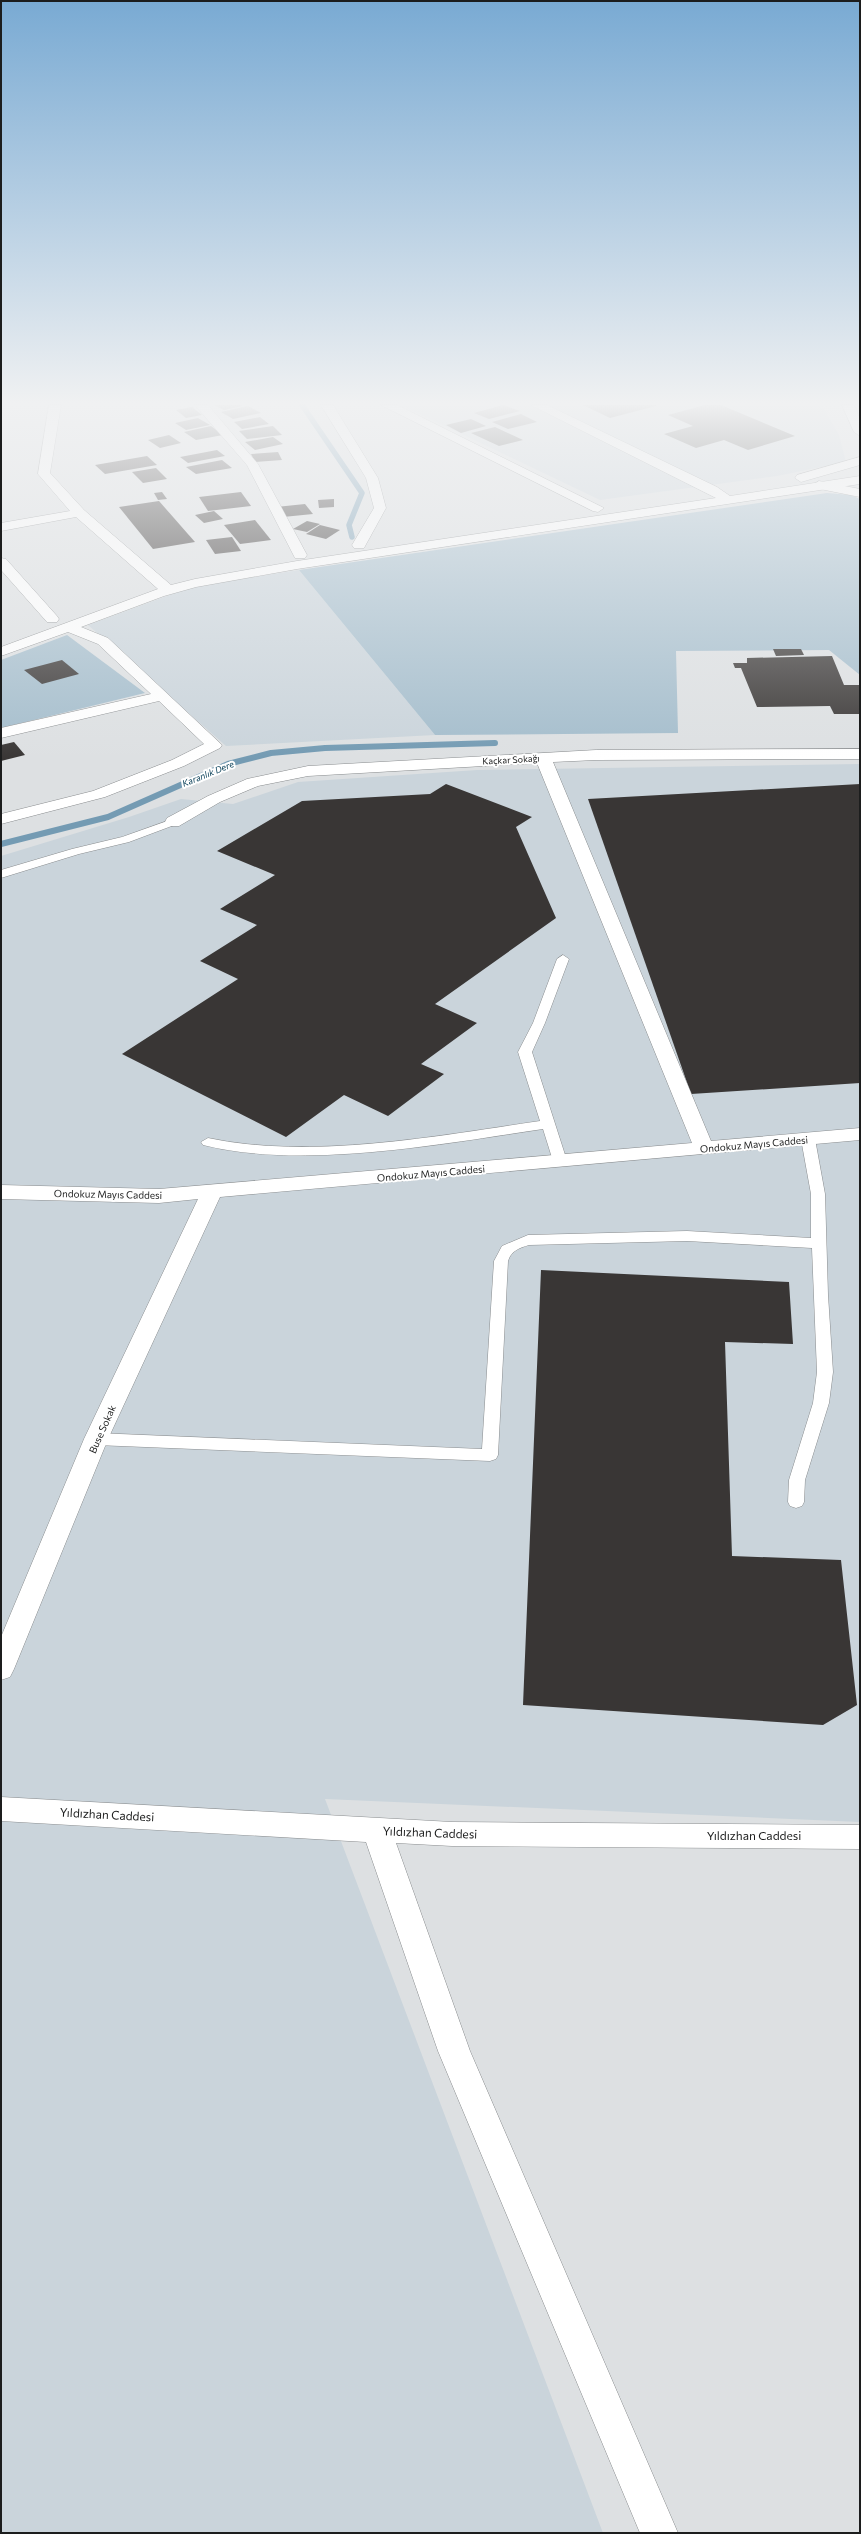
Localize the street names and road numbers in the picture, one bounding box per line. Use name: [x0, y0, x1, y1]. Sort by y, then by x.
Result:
street label: Kaçkar Sokağı: [482, 753, 540, 766]
street label: Ondokuz Mayıs Caddesi: [699, 1133, 809, 1155]
street label: Ondokuz Mayıs Caddesi: [376, 1162, 486, 1184]
street label: Ondokuz Mayıs Caddesi: [54, 1187, 162, 1201]
street label: Buse Sokak: [86, 1402, 118, 1455]
street label: Yıldızhan Caddesi: [59, 1805, 155, 1823]
street label: Yıldızhan Caddesi: [382, 1823, 478, 1841]
street label: Yıldızhan Caddesi: [707, 1828, 801, 1842]

